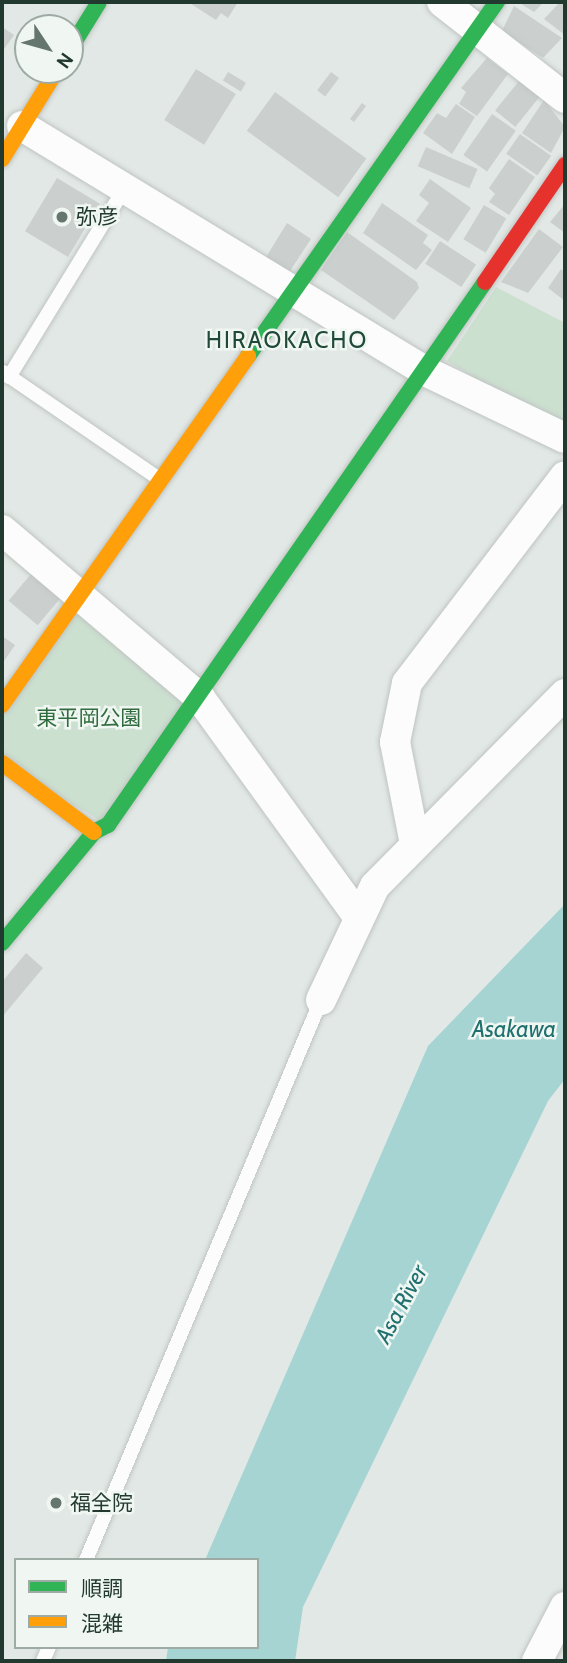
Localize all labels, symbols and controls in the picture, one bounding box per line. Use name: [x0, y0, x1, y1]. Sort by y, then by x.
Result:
north arrow: [14, 14, 84, 84]
text: N: [52, 48, 78, 73]
place label: 弥彦: [76, 204, 118, 230]
marker: 弥彦: [54, 209, 70, 225]
district label: HIRAOKACHO: [207, 326, 367, 354]
park label: 東平岡公園: [37, 705, 141, 731]
water label: Asakawa: [472, 1015, 556, 1043]
water label: Asa River: [369, 1260, 433, 1348]
place label: 福全院: [70, 1490, 133, 1516]
marker: 福全院: [48, 1495, 64, 1511]
legend: [14, 1558, 259, 1649]
text: 順調: [81, 1576, 123, 1601]
text: 混雑: [81, 1611, 123, 1636]

